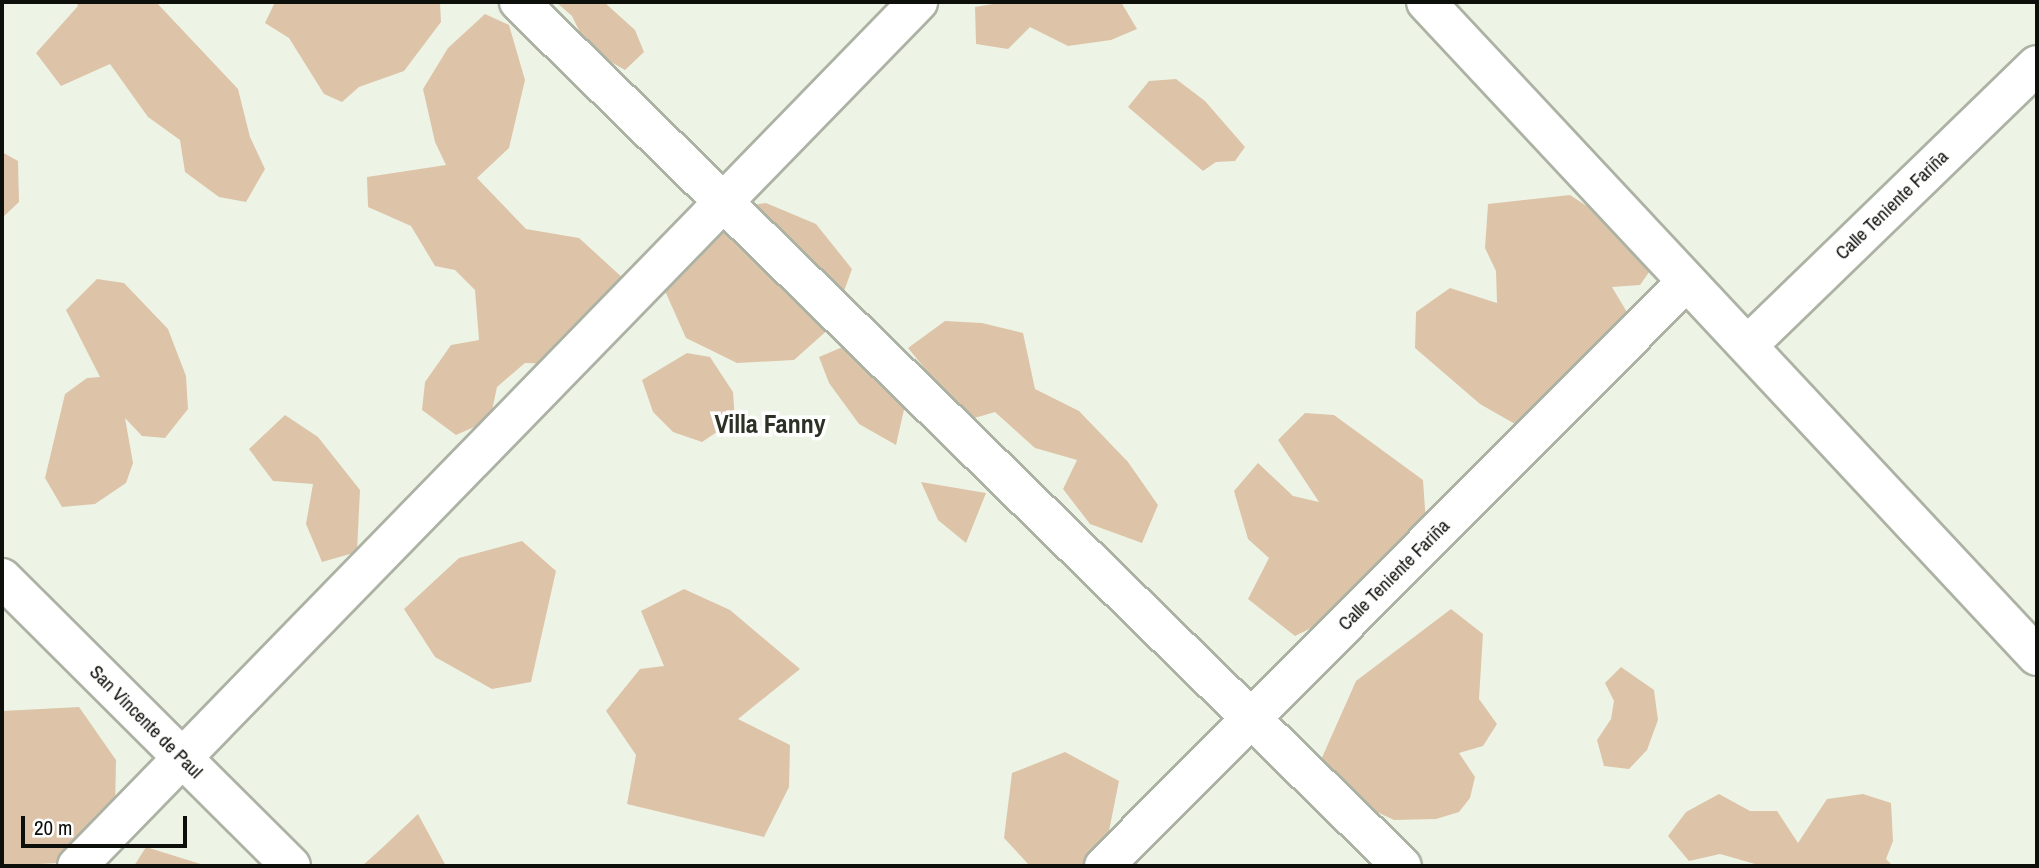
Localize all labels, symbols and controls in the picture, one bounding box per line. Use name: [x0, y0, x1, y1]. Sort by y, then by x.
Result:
street label: Calle Teniente Fariña: [1831, 145, 1953, 265]
district label: Villa Fanny: [714, 408, 826, 440]
street label: Calle Teniente Fariña: [1334, 515, 1454, 635]
street label: San Vincente de Paul: [85, 661, 207, 783]
scale bar: [24, 802, 191, 846]
text: 20 m: [34, 813, 72, 842]

